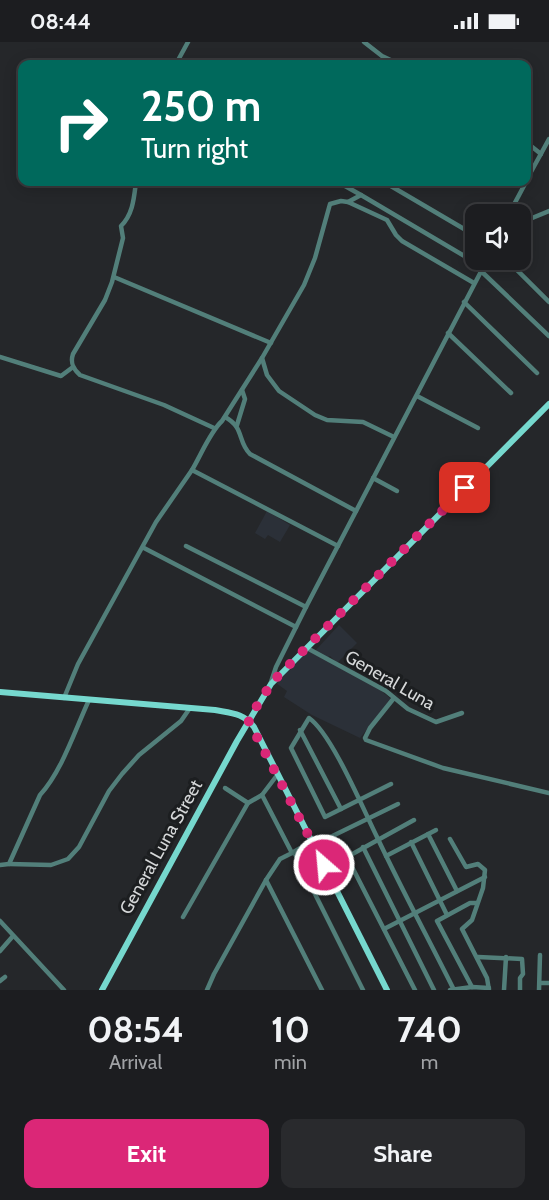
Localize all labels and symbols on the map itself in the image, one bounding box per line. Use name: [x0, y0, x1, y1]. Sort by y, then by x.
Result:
pin: [439, 462, 490, 513]
street label: General Luna: [341, 645, 439, 715]
street label: General Luna Street: [115, 776, 207, 918]
position arrow: [292, 833, 356, 897]

